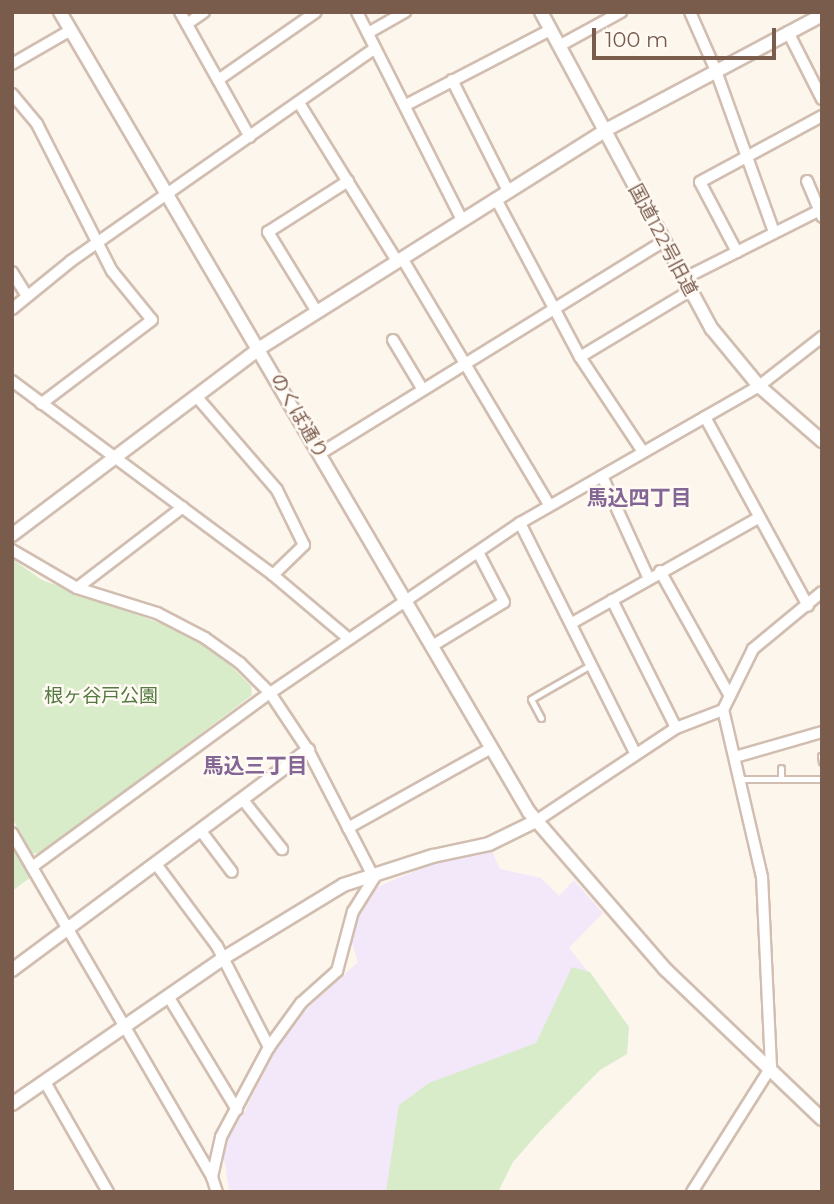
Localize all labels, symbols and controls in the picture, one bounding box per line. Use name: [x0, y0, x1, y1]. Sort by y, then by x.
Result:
scale bar: [596, 14, 780, 58]
text: 100 m: [605, 27, 668, 52]
street label: 国道122号旧道: [624, 180, 702, 300]
street label: のくぼ通り: [265, 369, 333, 463]
district label: 馬込四丁目: [587, 485, 691, 511]
park label: 根ヶ谷戸公園: [44, 685, 158, 707]
district label: 馬込三丁目: [203, 753, 307, 779]

